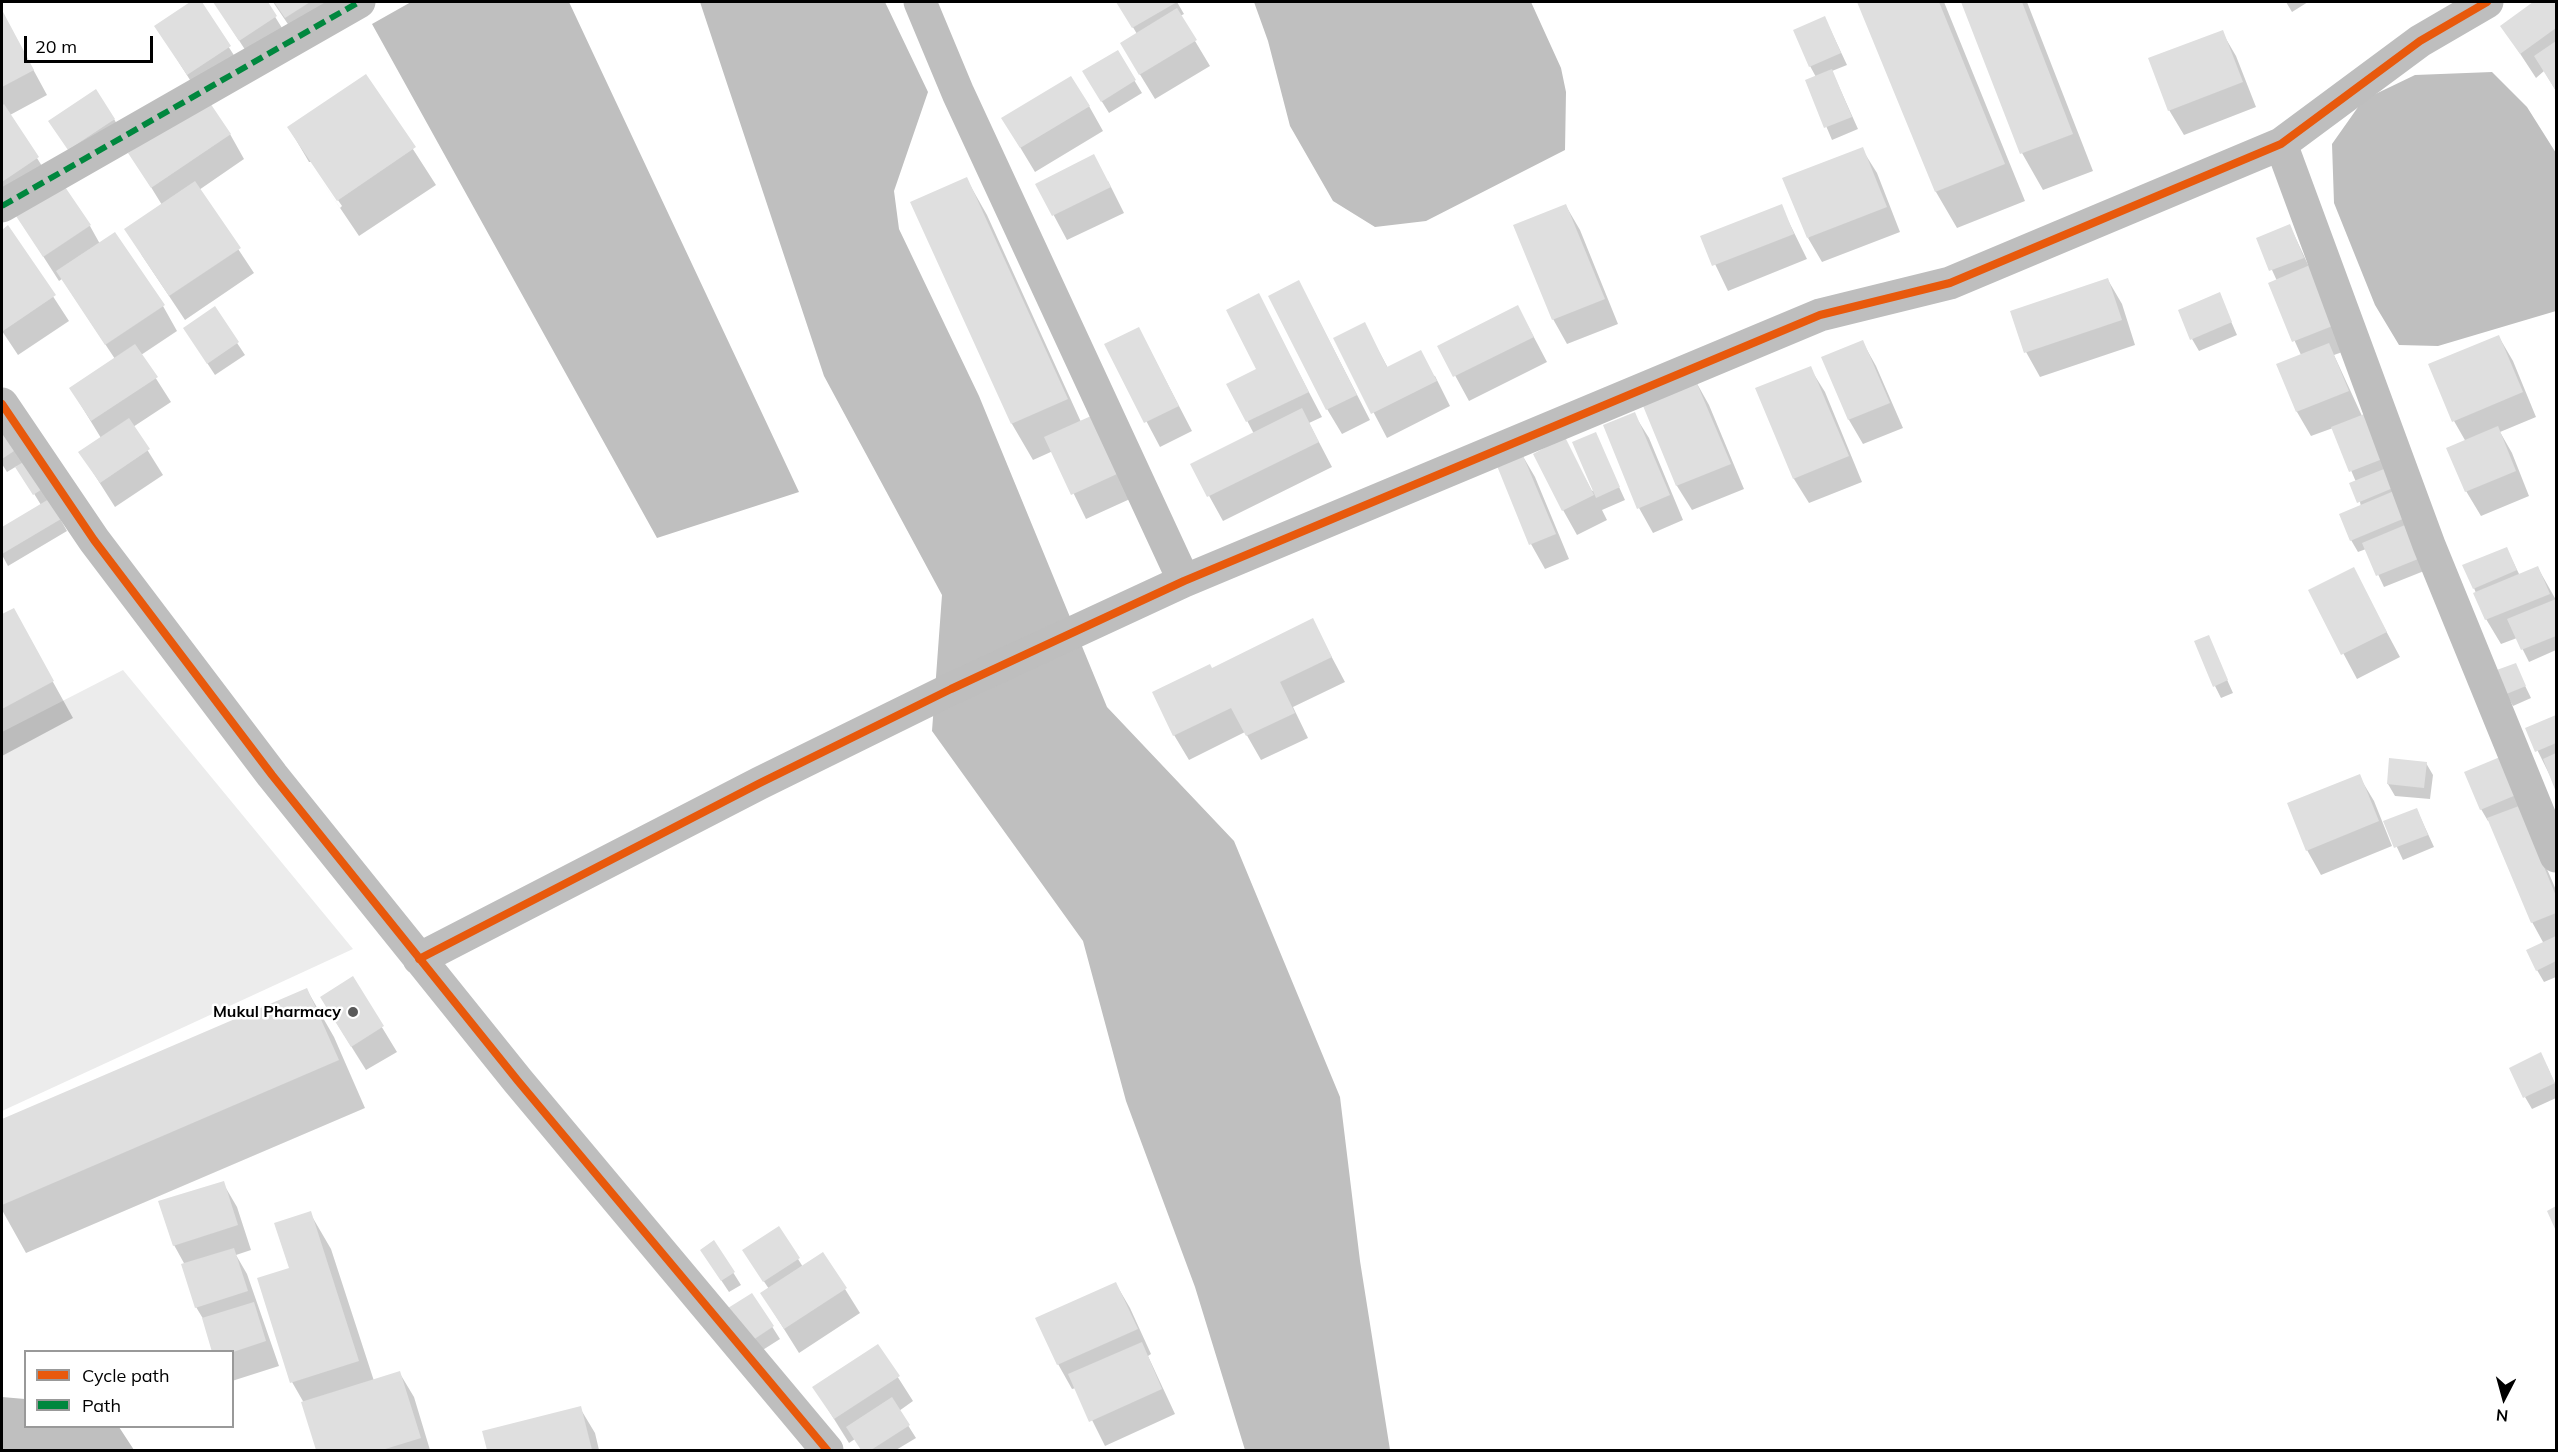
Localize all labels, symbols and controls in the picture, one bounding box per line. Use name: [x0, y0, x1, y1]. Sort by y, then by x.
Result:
scale bar: [27, 24, 156, 62]
text: 20 m: [35, 35, 77, 58]
place label: Mukul Pharmacy: [213, 1002, 341, 1022]
marker: Mukul Pharmacy: [346, 1005, 360, 1019]
legend: [24, 1350, 234, 1428]
text: Cycle path: [82, 1364, 169, 1387]
north arrow: [2474, 1368, 2534, 1428]
text: Path: [82, 1394, 121, 1417]
text: N: [2495, 1405, 2509, 1426]

